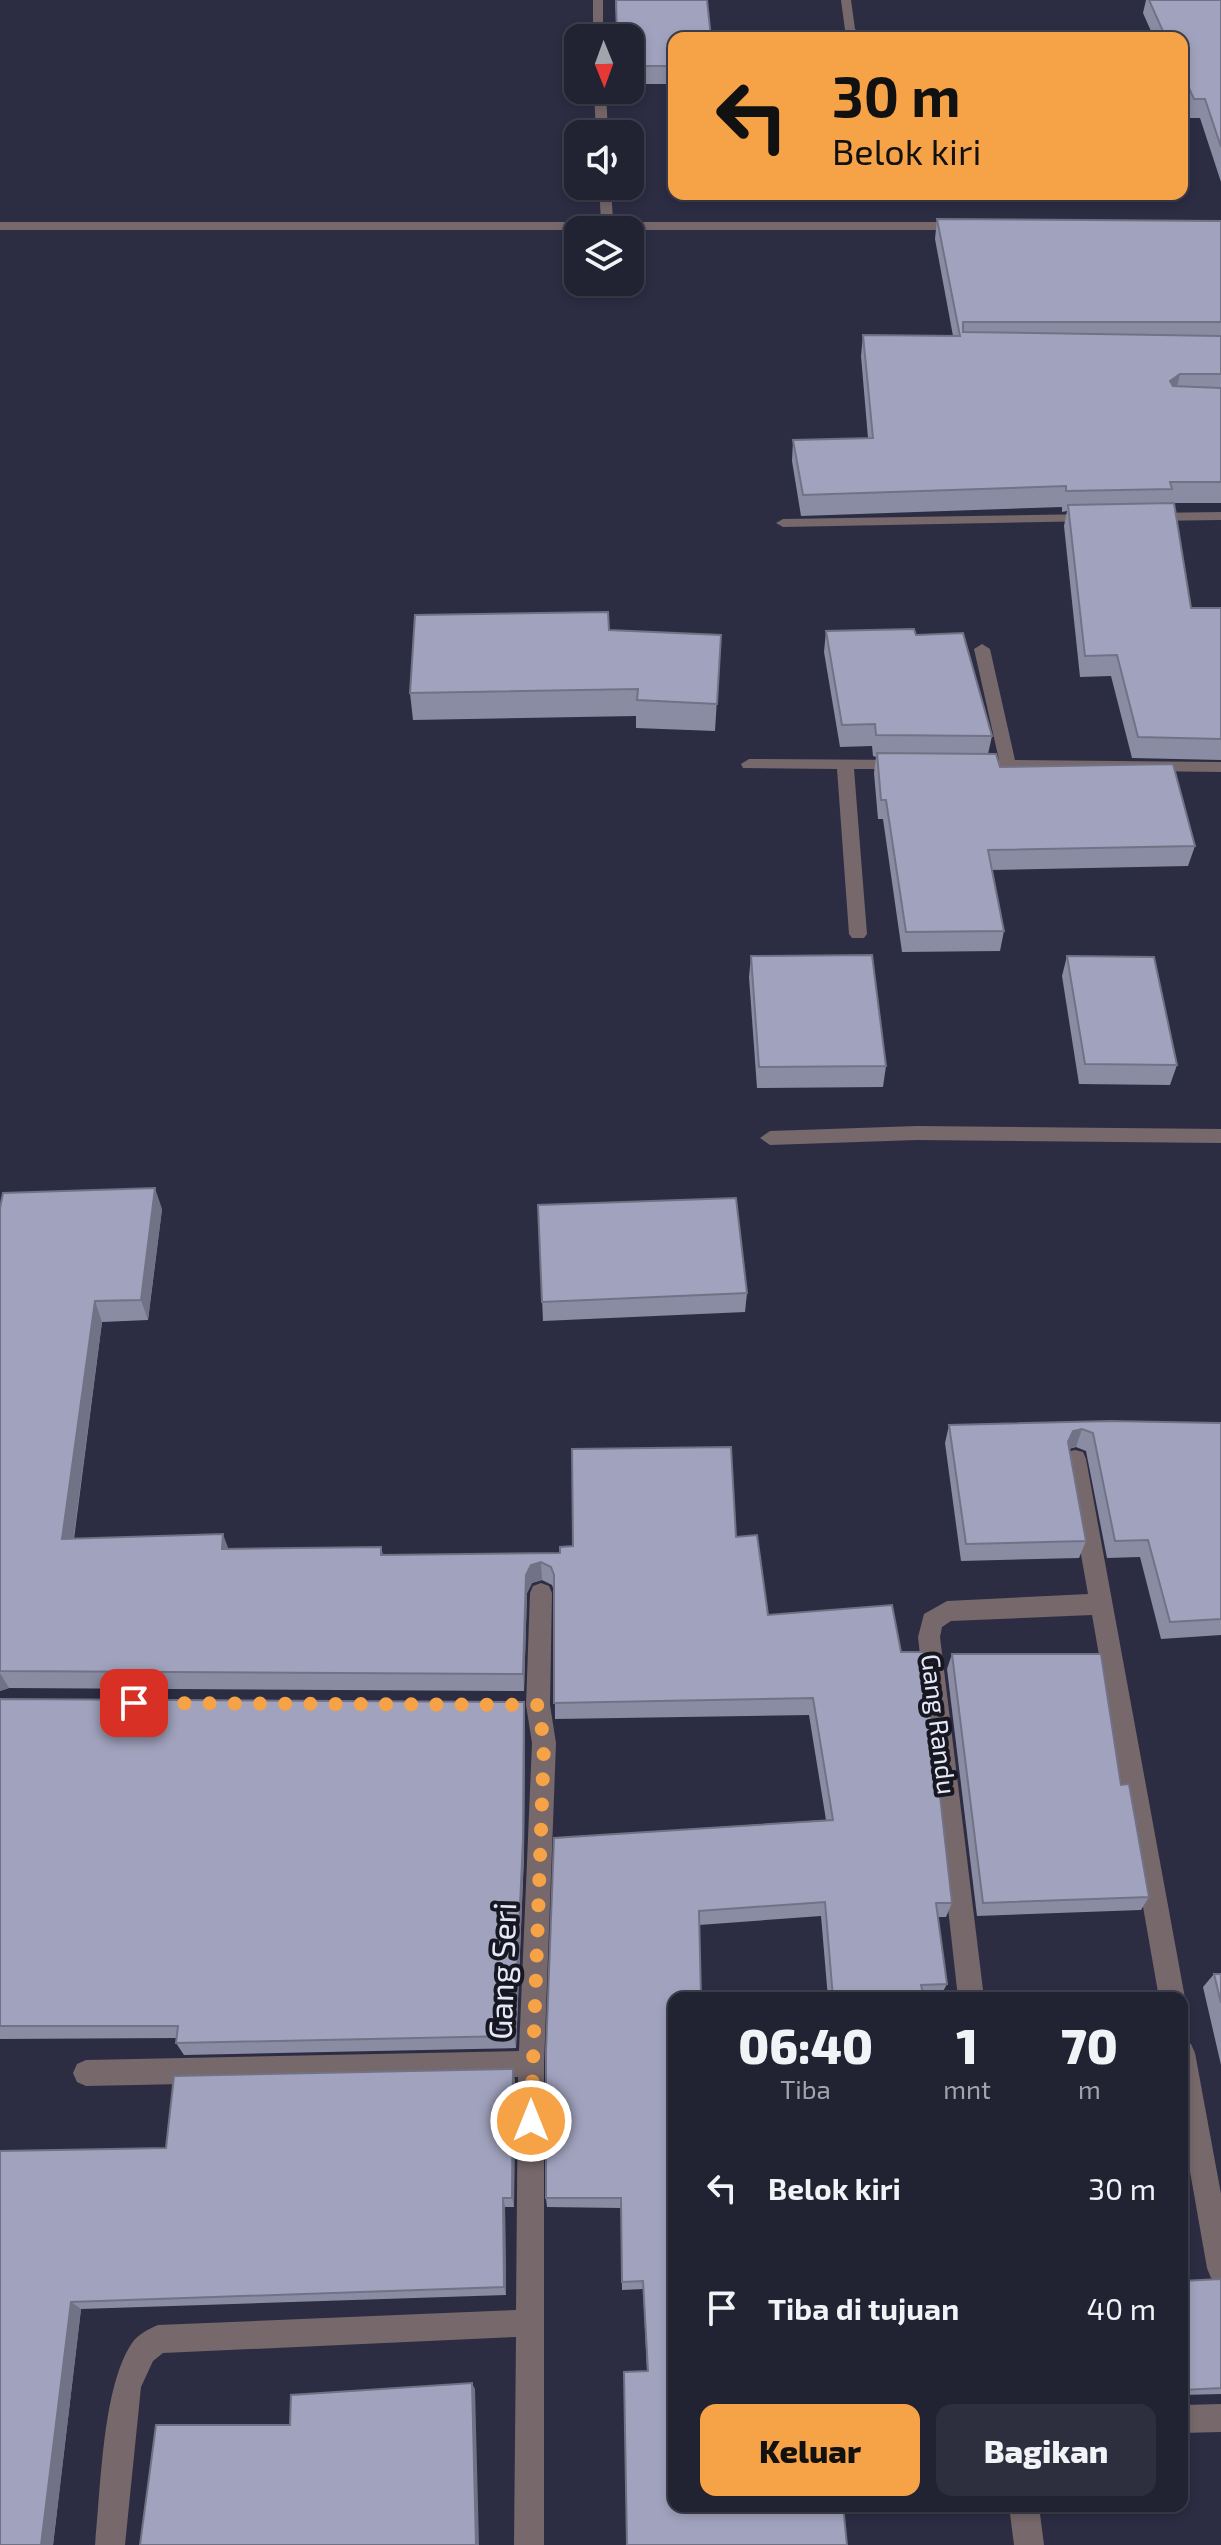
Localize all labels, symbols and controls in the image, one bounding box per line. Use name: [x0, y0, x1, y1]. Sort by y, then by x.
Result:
north arrow: [564, 24, 644, 104]
map controls: [564, 24, 644, 296]
text: 30 m: [832, 61, 961, 128]
icon: left: [700, 64, 804, 168]
button: sound: [564, 120, 644, 200]
text: Belok kiri: [832, 129, 981, 172]
button: layers: [564, 216, 644, 296]
street label: Gang Randu: [916, 1652, 964, 1796]
pin: [100, 1669, 168, 1737]
icon: arrive: [112, 1681, 156, 1725]
street label: Gang Seri: [480, 1902, 522, 2040]
text: 06:40: [738, 2016, 873, 2074]
text: 1: [956, 2016, 978, 2074]
text: 70: [1061, 2016, 1118, 2074]
text: Tiba: [780, 2073, 831, 2104]
text: mnt: [943, 2073, 991, 2104]
text: m: [1078, 2073, 1101, 2104]
position arrow: [489, 2079, 573, 2163]
icon: left: [700, 2166, 744, 2210]
text: Belok kiri: [768, 2170, 901, 2206]
text: 30 m: [1088, 2170, 1156, 2206]
icon: arrive: [700, 2286, 744, 2330]
text: Tiba di tujuan: [768, 2290, 959, 2326]
text: 40 m: [1086, 2290, 1156, 2326]
button: Keluar: [700, 2404, 920, 2496]
button: Bagikan: [936, 2404, 1156, 2496]

